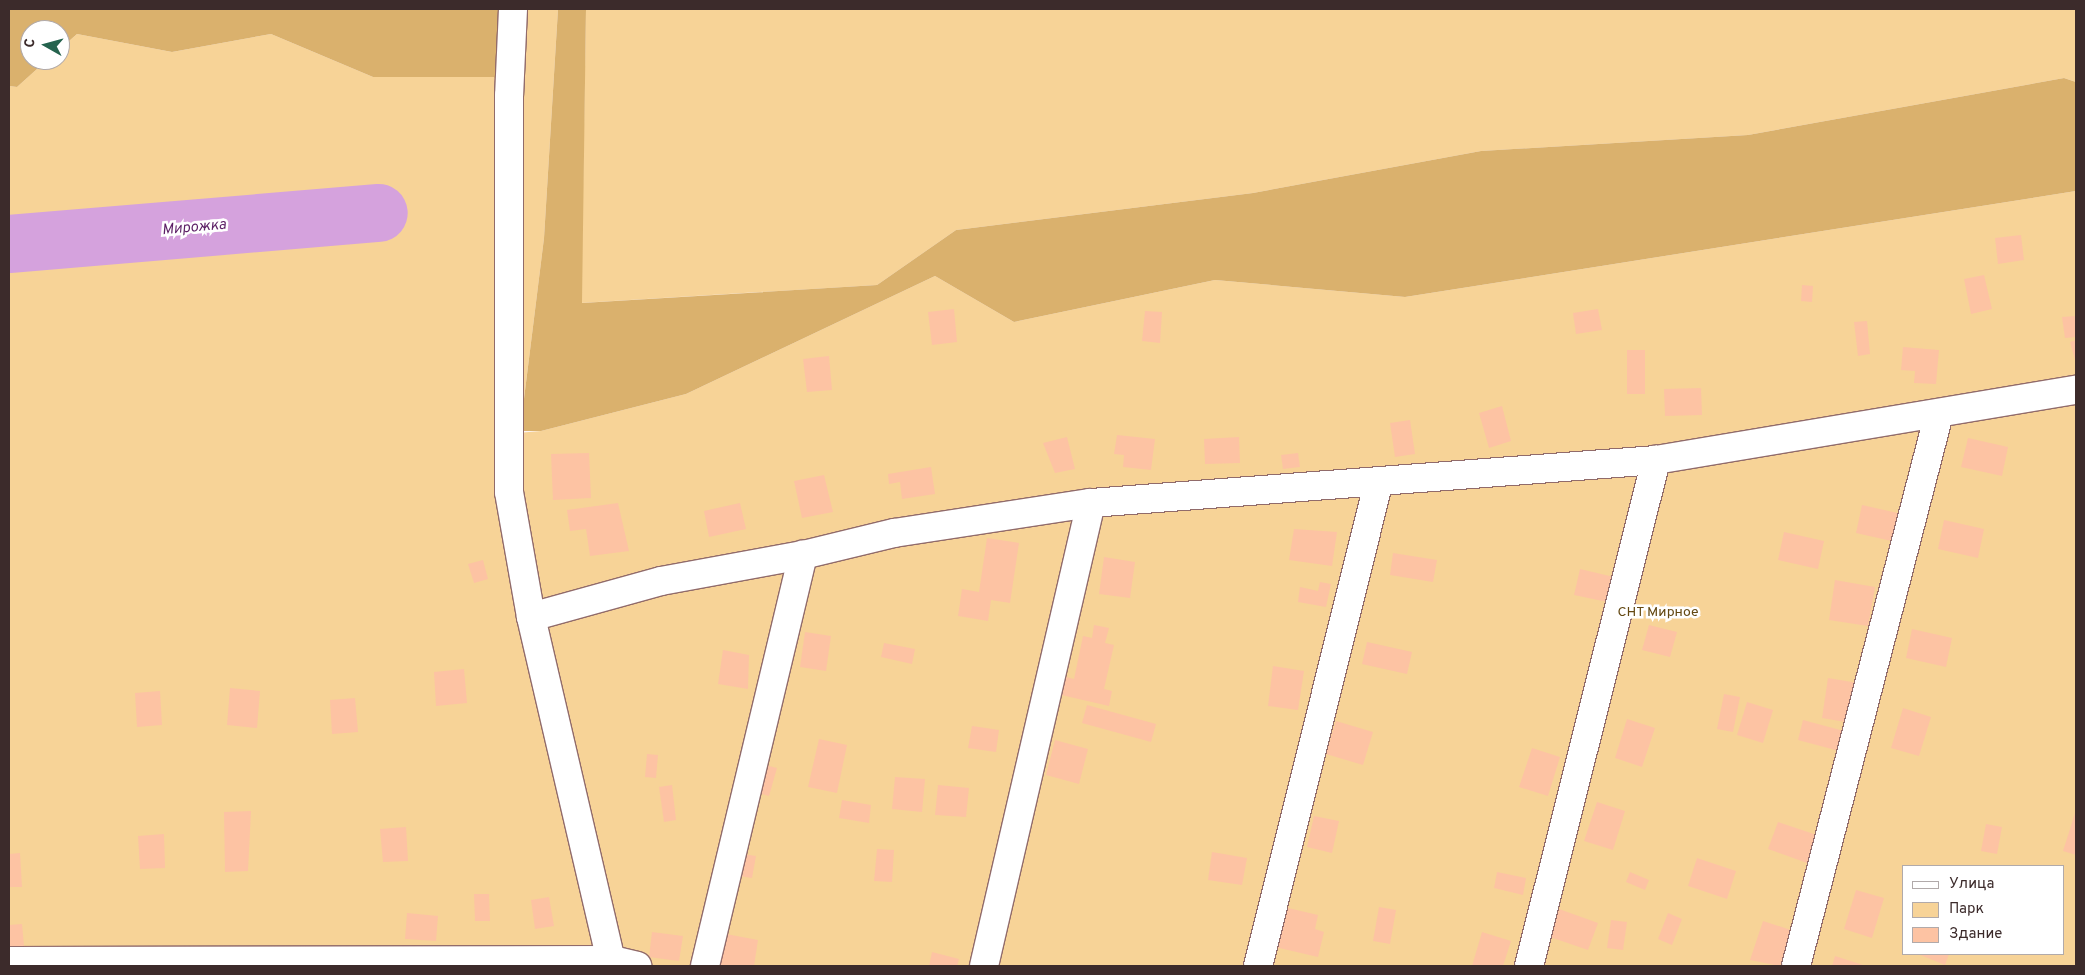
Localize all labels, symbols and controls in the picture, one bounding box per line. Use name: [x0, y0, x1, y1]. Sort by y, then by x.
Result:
north arrow: [20, 20, 70, 70]
text: С: [22, 38, 40, 49]
water label: Мирожка: [161, 216, 227, 240]
park label: СНТ Мирное: [1617, 605, 1699, 621]
legend: [1902, 865, 2065, 955]
text: Улица: [1949, 875, 1994, 894]
text: Парк: [1949, 900, 1984, 919]
text: Здание: [1949, 925, 2002, 944]

